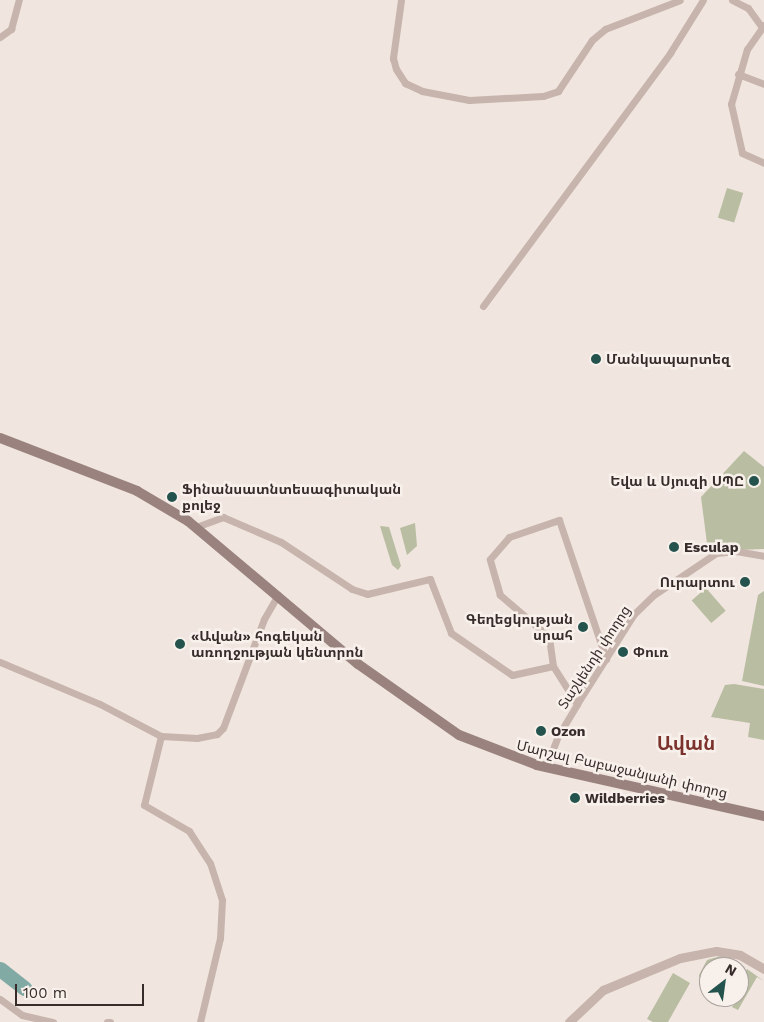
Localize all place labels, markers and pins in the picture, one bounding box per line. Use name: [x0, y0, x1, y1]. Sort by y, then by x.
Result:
place label: Մանկապարտեզ: [606, 351, 730, 367]
marker: Մանկապարտեզ: [590, 353, 602, 365]
place label: Եվա և Սյուզի ՍՊԸ: [610, 473, 744, 489]
marker: Եվա և Սյուզի ՍՊԸ: [748, 475, 760, 487]
place label: Ֆինանսատնտեսագիտական քոլեջ: [182, 481, 401, 514]
marker: Ֆինանսատնտեսագիտական քոլեջ: [166, 491, 178, 503]
place label: Esculap: [684, 539, 738, 555]
marker: Esculap: [668, 541, 680, 553]
place label: Ուրարտու: [660, 574, 735, 590]
marker: Ուրարտու: [739, 576, 751, 588]
place label: Գեղեցկության սրահ: [466, 611, 573, 644]
marker: Գեղեցկության սրահ: [577, 621, 589, 633]
place label: «Ավան» հոգեկան առողջության կենտրոն: [191, 628, 363, 660]
marker: «Ավան» հոգեկան առողջության կենտրոն: [173, 637, 187, 651]
place label: Փուռ: [633, 644, 668, 660]
marker: Փուռ: [617, 646, 629, 658]
place label: Ozon: [551, 723, 586, 739]
marker: Ozon: [535, 725, 547, 737]
place label: Wildberries: [585, 790, 665, 806]
marker: Wildberries: [569, 792, 581, 804]

